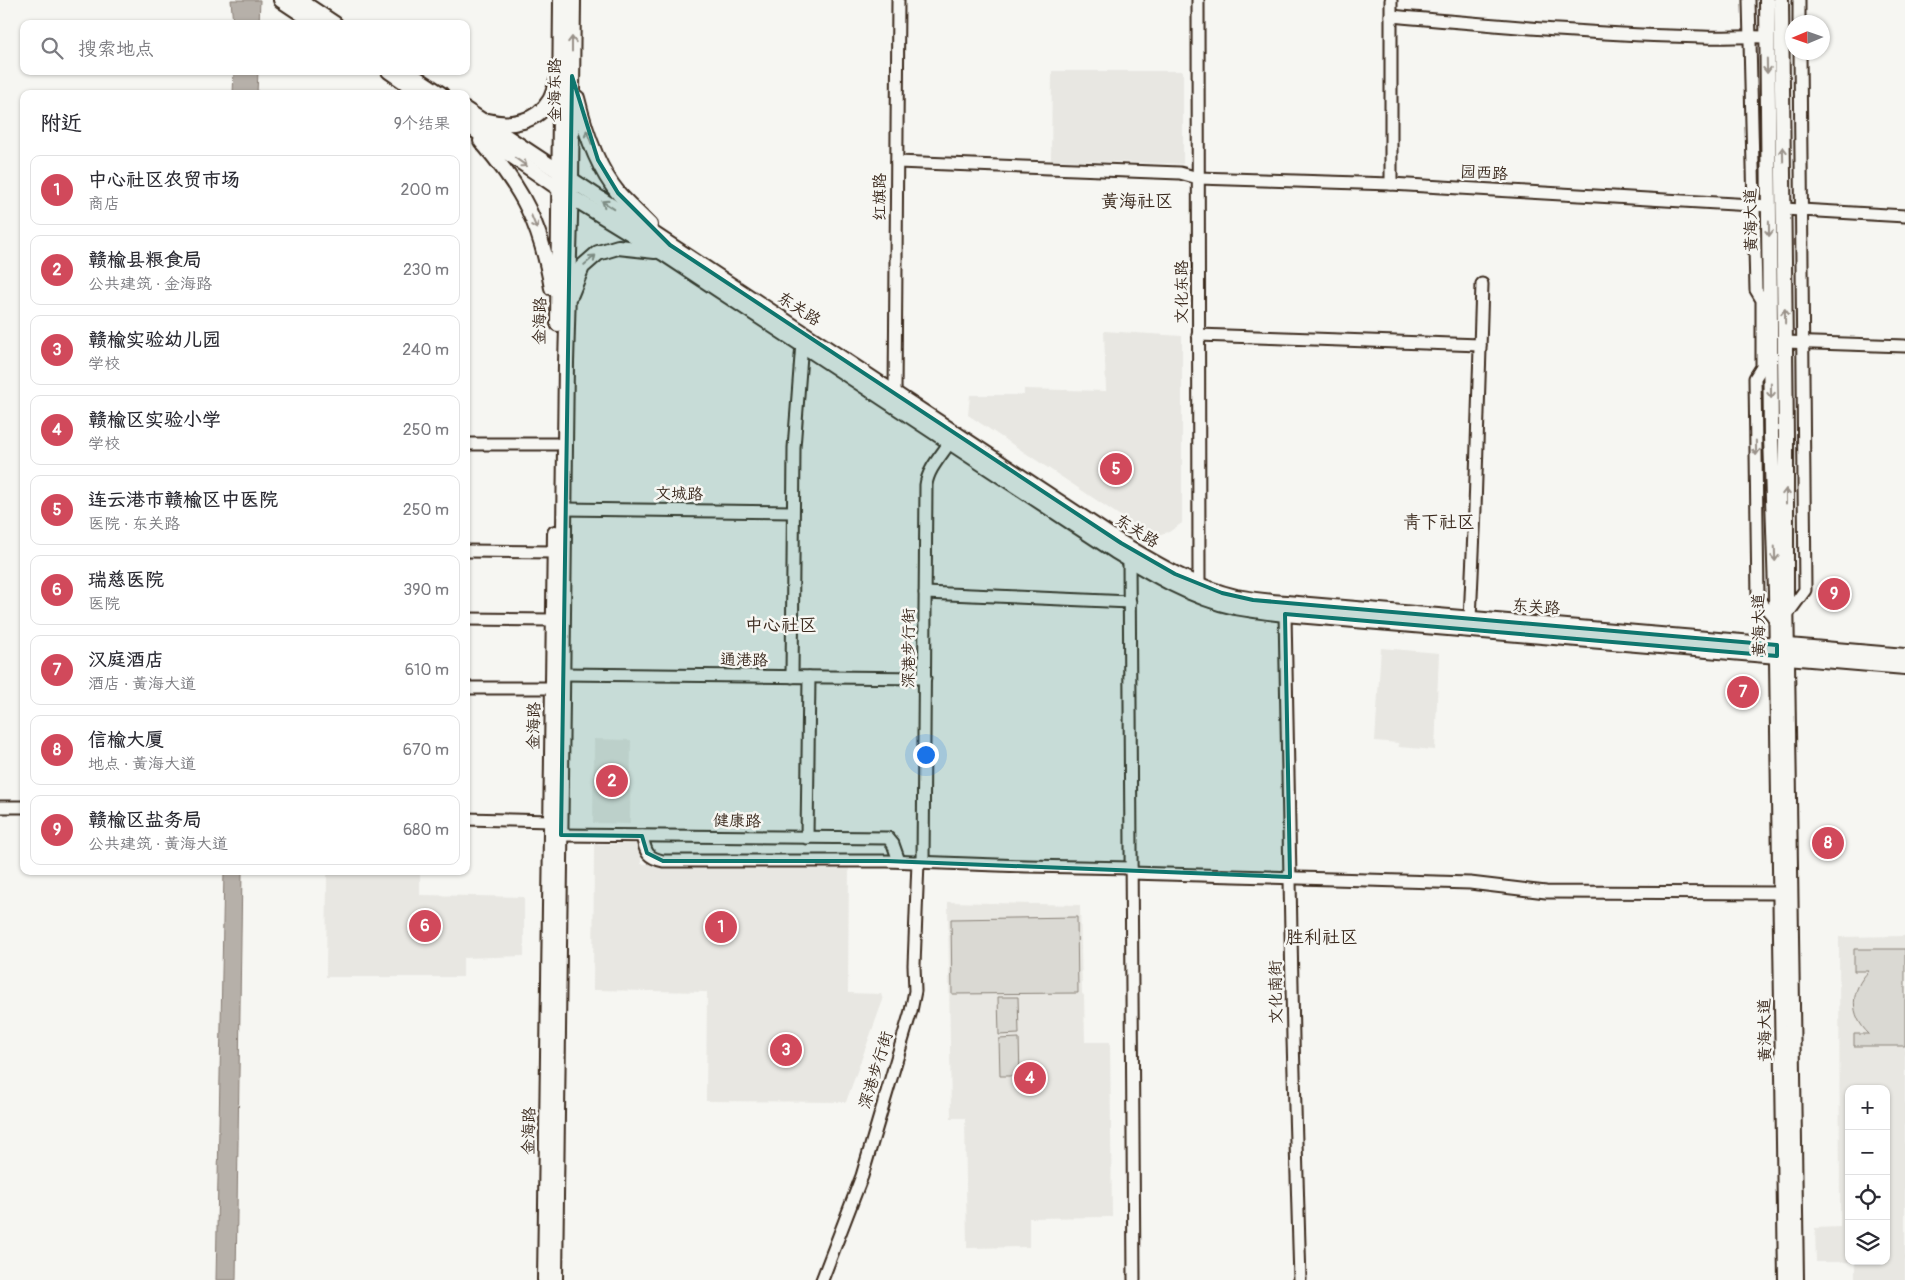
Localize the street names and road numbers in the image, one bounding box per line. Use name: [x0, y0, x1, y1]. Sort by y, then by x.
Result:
street label: 金海东路: [545, 58, 565, 122]
street label: 园西路: [1460, 162, 1508, 184]
street label: 红旗路: [870, 173, 890, 221]
street label: 黄海大道: [1740, 188, 1762, 252]
street label: 文化东路: [1172, 260, 1192, 324]
street label: 东关路: [773, 288, 825, 330]
street label: 金海路: [530, 297, 550, 345]
street label: 文城路: [655, 484, 703, 504]
street label: 东关路: [1111, 510, 1163, 552]
street label: 黄海大道: [1748, 593, 1770, 657]
street label: 东关路: [1511, 595, 1561, 619]
street label: 深港步行街: [899, 608, 919, 688]
street label: 通港路: [720, 650, 768, 670]
street label: 金海路: [524, 702, 544, 750]
street label: 健康路: [713, 811, 761, 831]
street label: 文化南街: [1265, 960, 1287, 1024]
street label: 黄海大道: [1754, 998, 1776, 1062]
street label: 深港步行街: [855, 1029, 897, 1111]
street label: 金海路: [519, 1107, 539, 1155]

